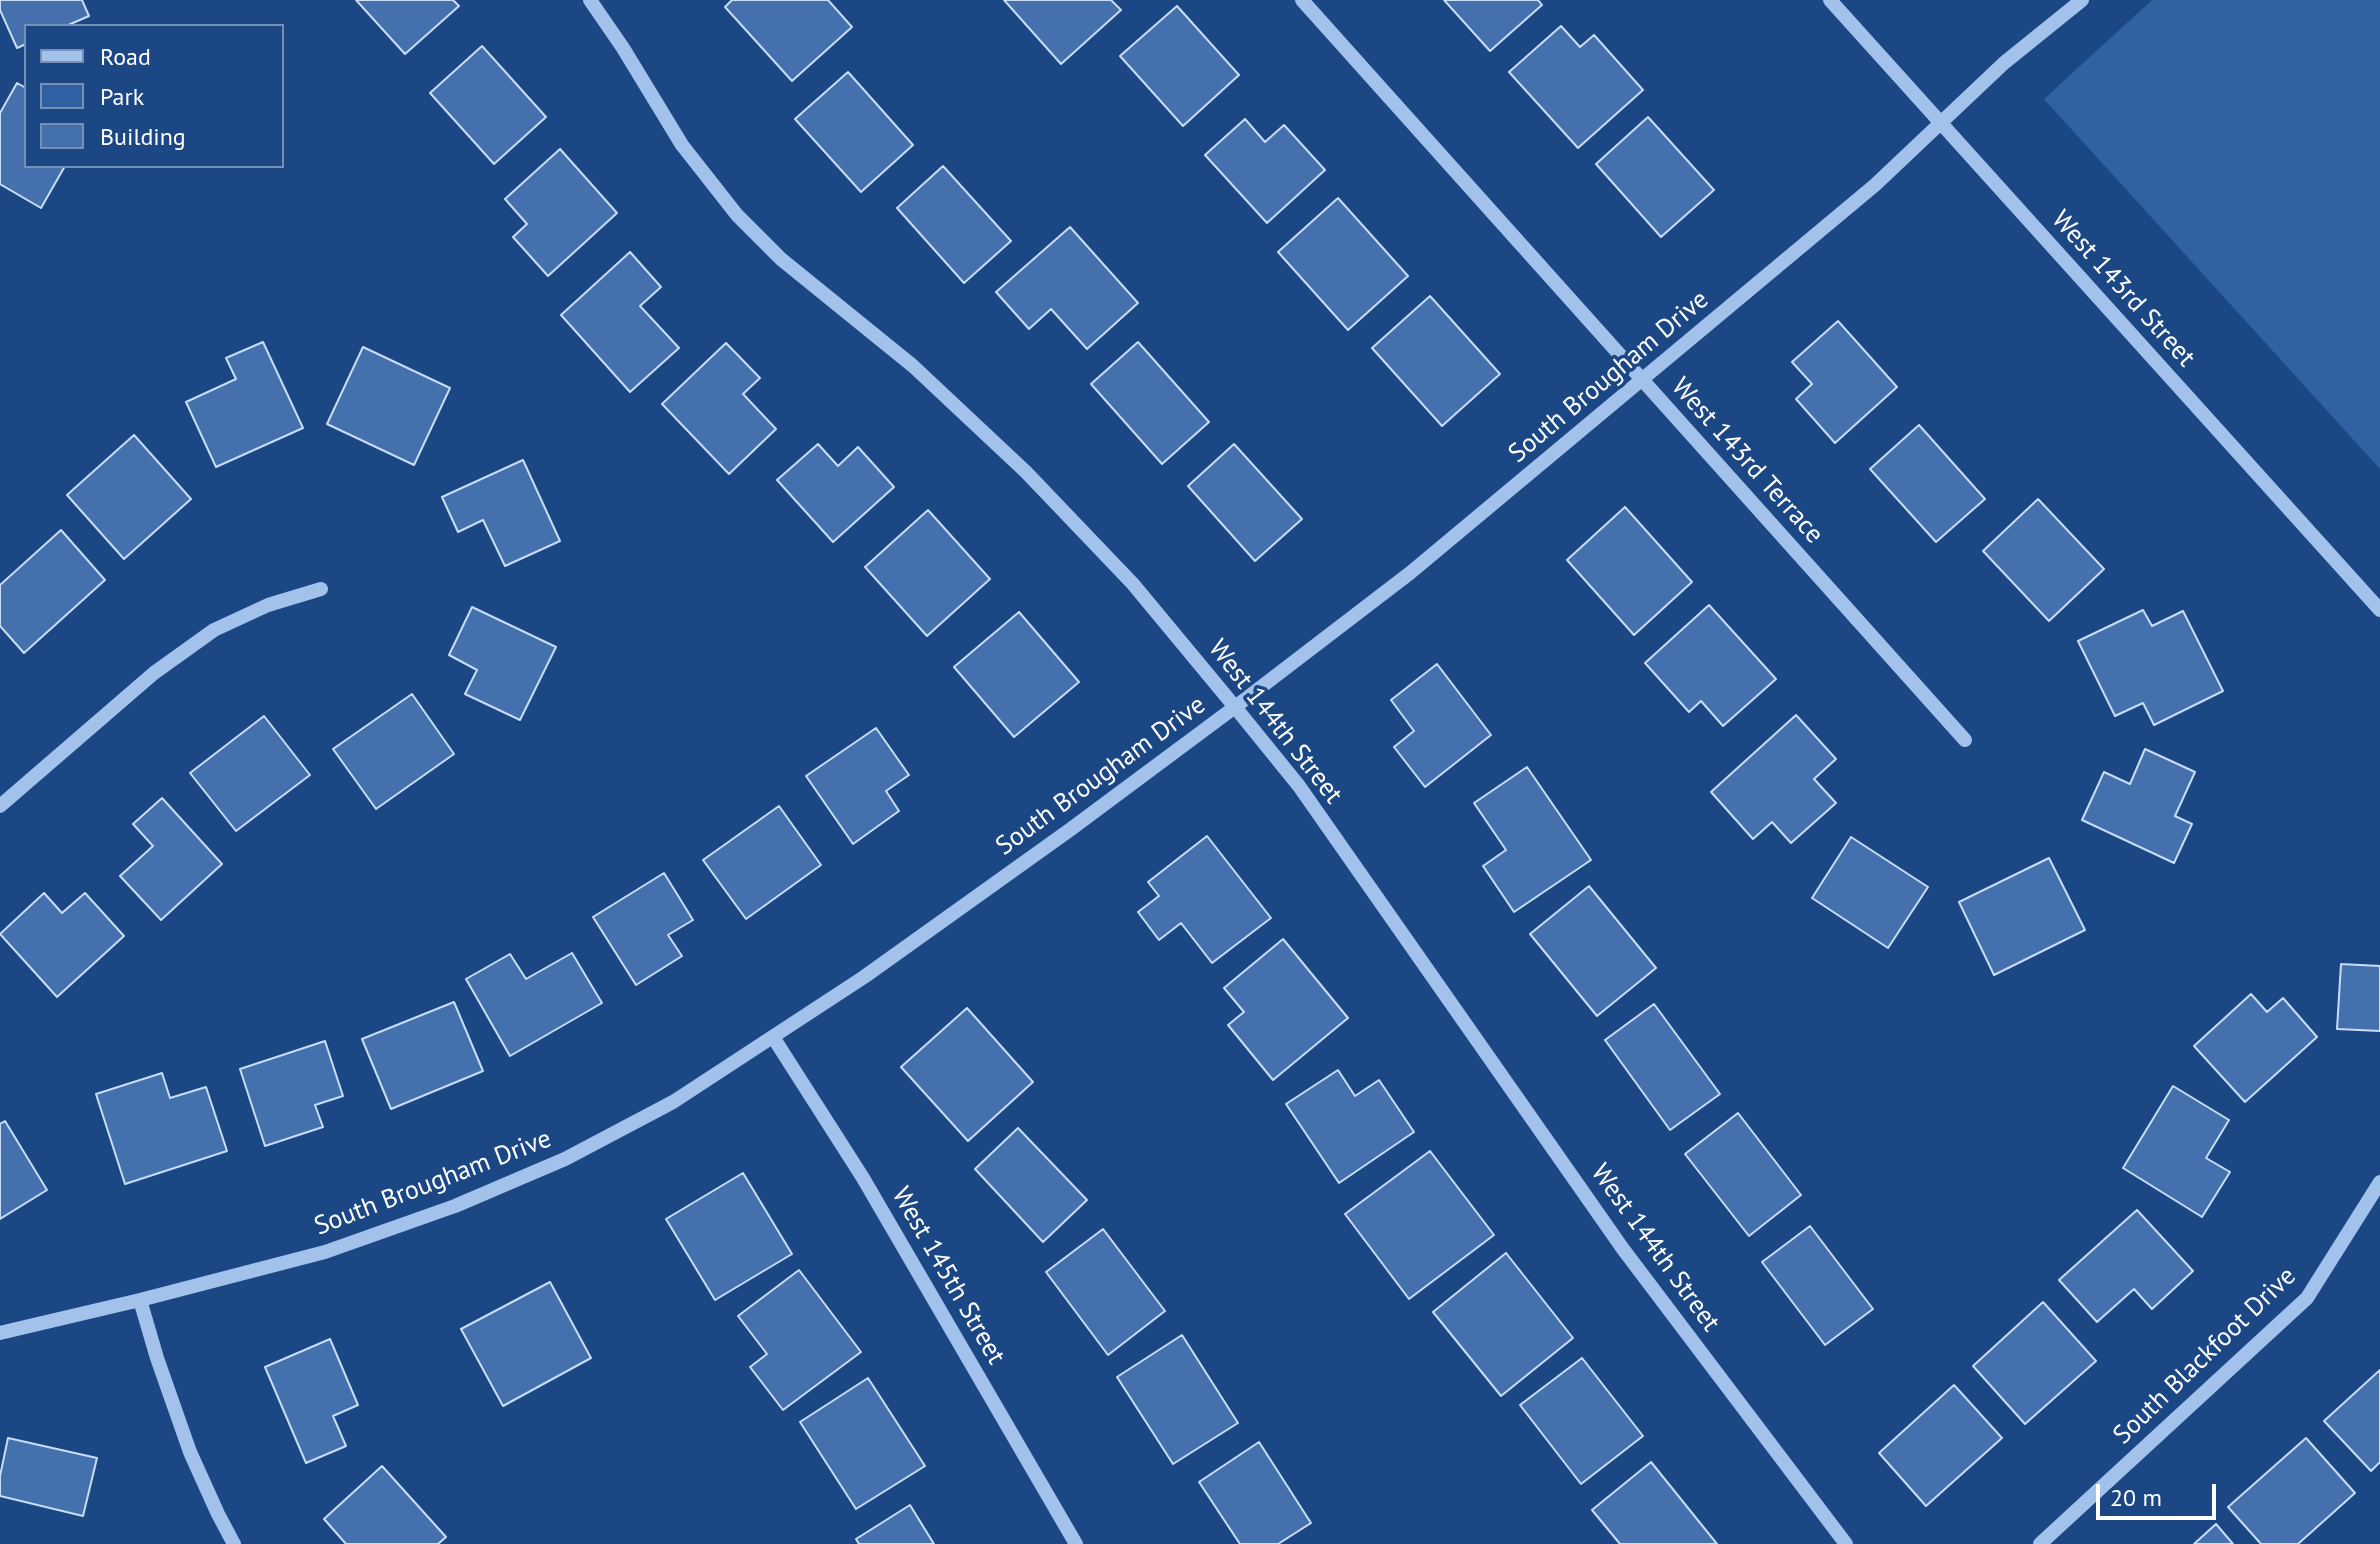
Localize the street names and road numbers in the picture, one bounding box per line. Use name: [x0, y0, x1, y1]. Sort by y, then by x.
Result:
street label: West 143rd Street: [2045, 205, 2201, 373]
street label: South Brougham Drive: [1503, 284, 1715, 470]
street label: West 143rd Terrace: [1665, 372, 1829, 550]
street label: West 144th Street: [1201, 634, 1349, 810]
street label: South Brougham Drive: [990, 690, 1212, 862]
street label: South Brougham Drive: [310, 1123, 556, 1243]
street label: West 144th Street: [1584, 1158, 1726, 1338]
street label: West 145th Street: [885, 1182, 1011, 1370]
street label: South Blackfoot Drive: [2107, 1261, 2303, 1451]

